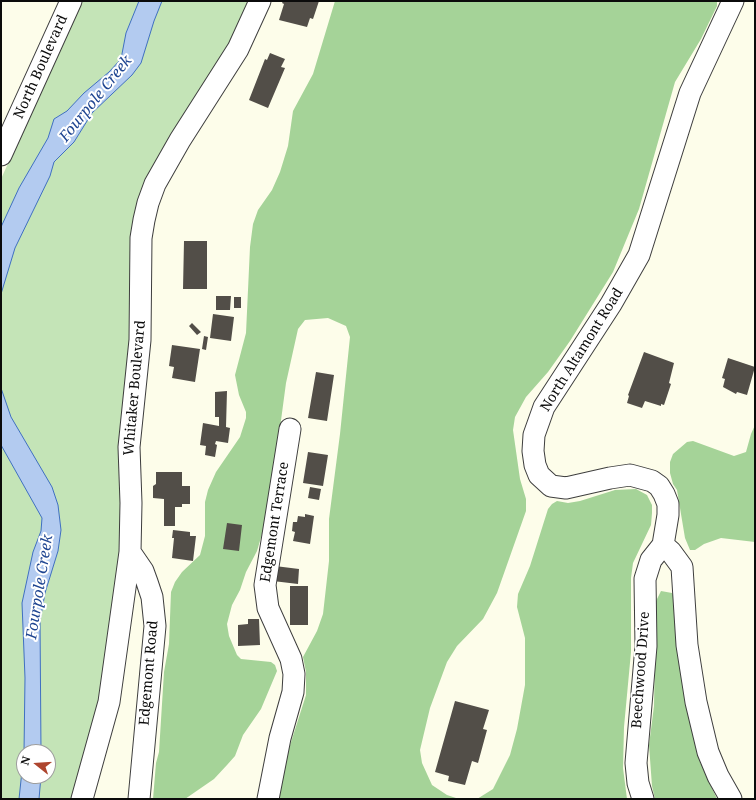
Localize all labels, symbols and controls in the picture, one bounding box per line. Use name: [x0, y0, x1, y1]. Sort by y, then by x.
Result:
street label: North Boulevard: [11, 12, 71, 122]
water label: Fourpole Creek: [56, 52, 136, 146]
street label: North Altamont Road: [537, 285, 627, 415]
street label: Whitaker Boulevard: [121, 320, 149, 456]
street label: Edgemont Terrace: [257, 461, 293, 583]
water label: Fourpole Creek: [23, 534, 57, 640]
street label: Beechwood Drive: [629, 611, 653, 729]
street label: Edgemont Road: [136, 620, 162, 726]
north arrow: [16, 744, 56, 784]
text: N: [17, 754, 33, 767]

